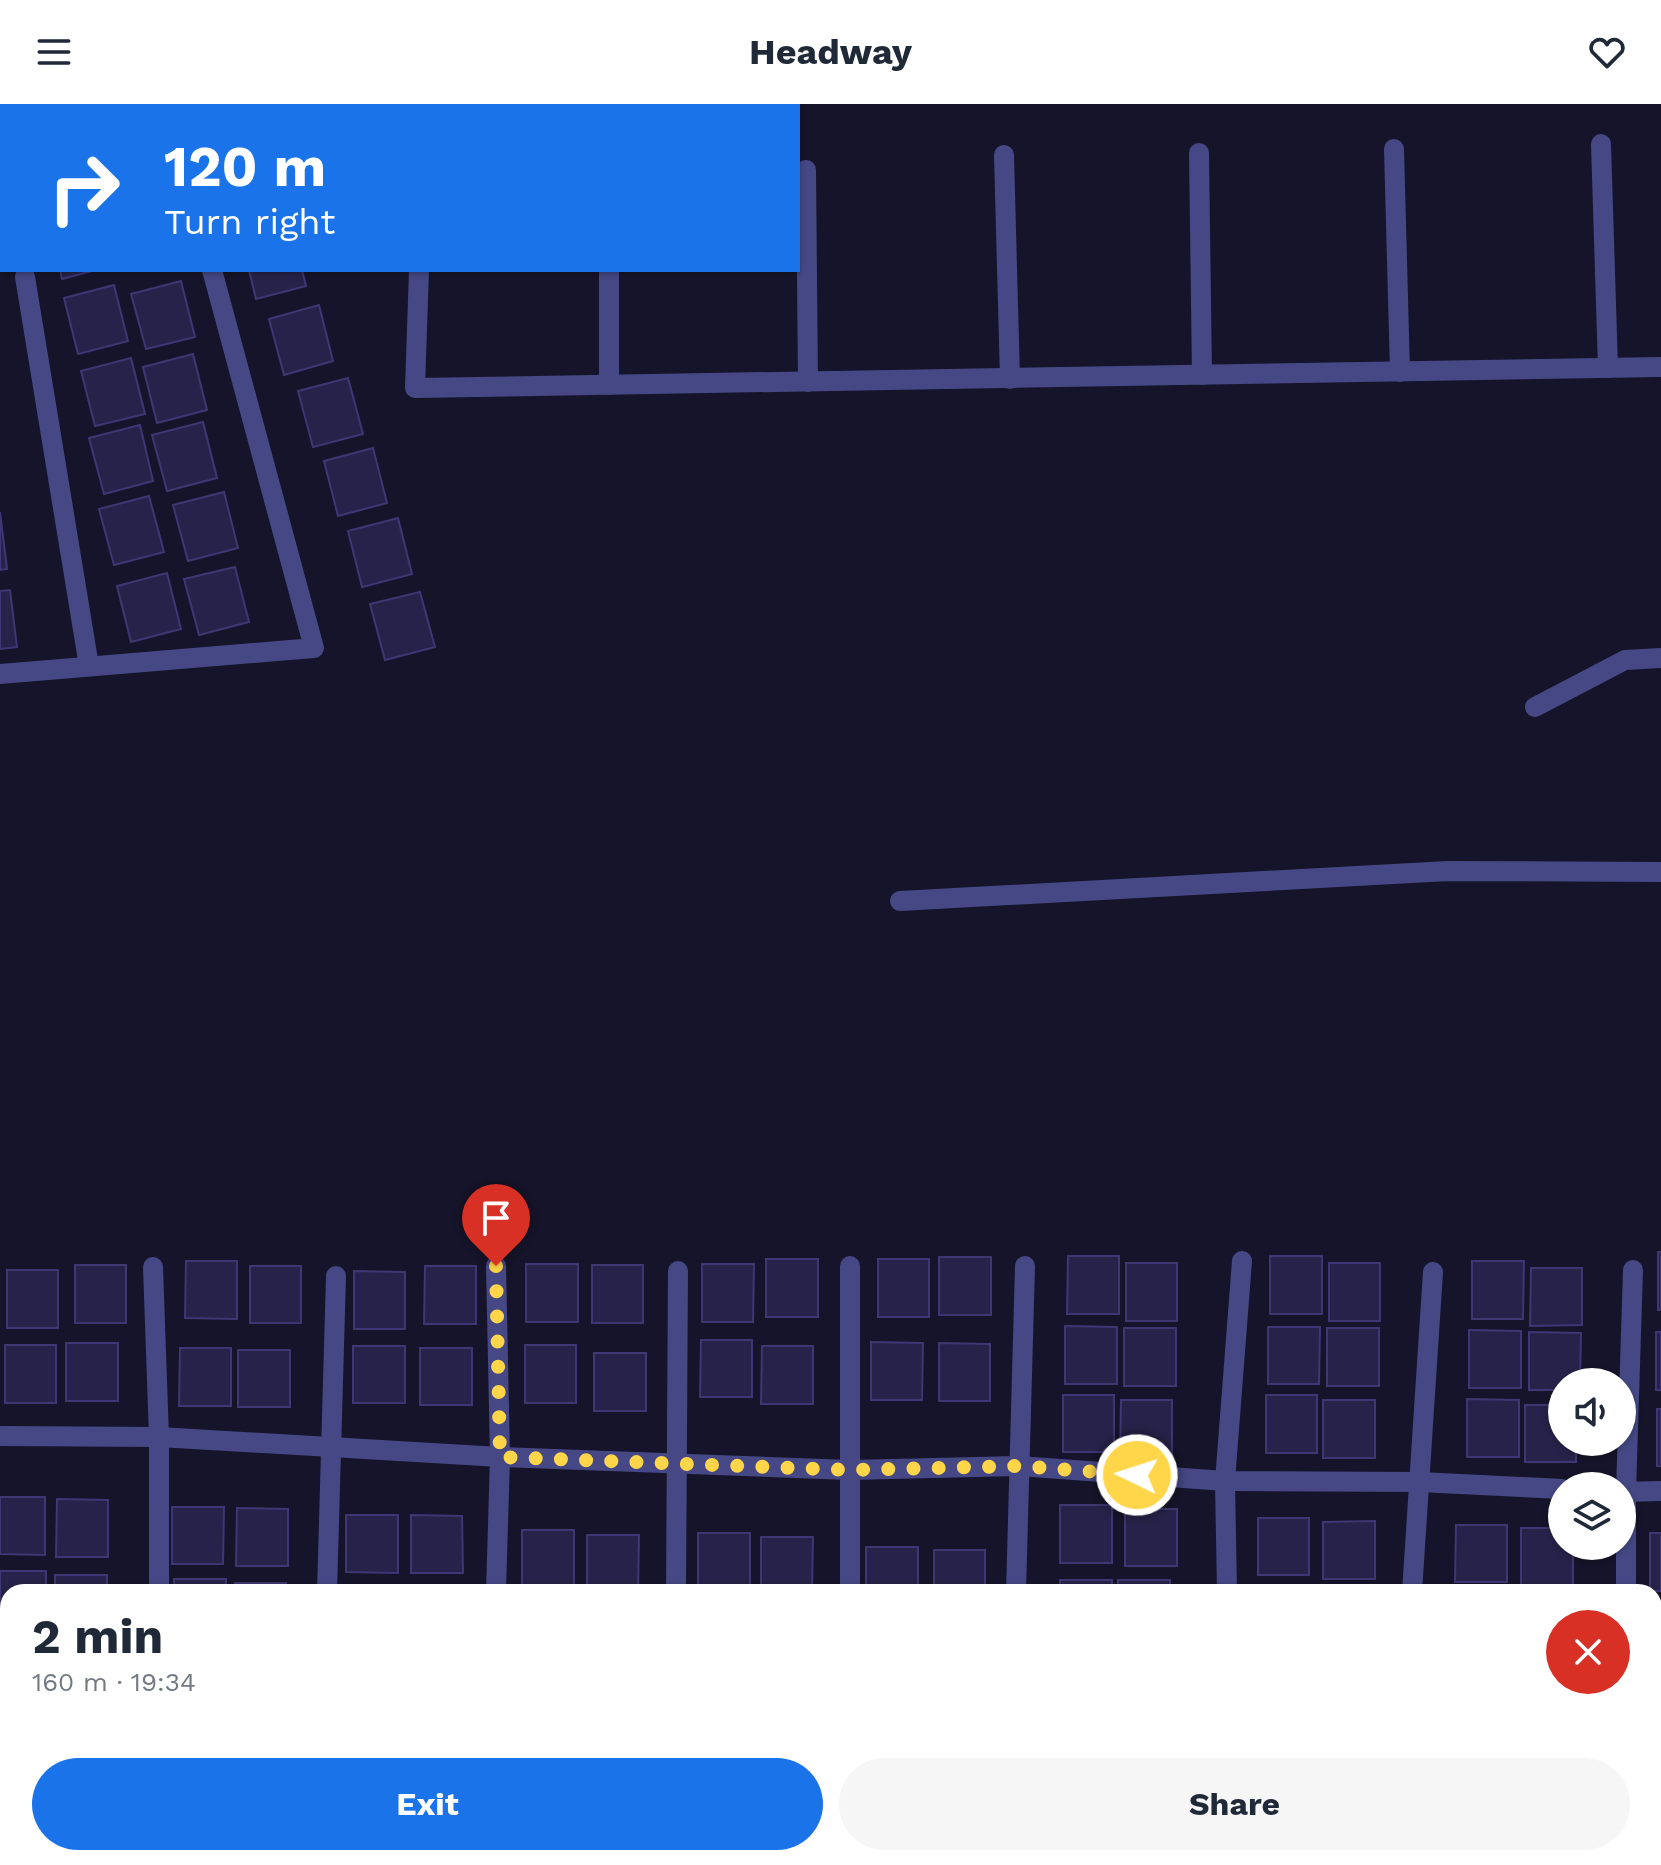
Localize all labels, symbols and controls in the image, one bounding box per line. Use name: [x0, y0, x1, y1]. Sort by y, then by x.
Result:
icon: menu: [32, 30, 76, 74]
icon: heart: [1585, 30, 1629, 74]
text: Headway: [749, 31, 912, 73]
text: 120 m: [164, 134, 326, 200]
icon: right: [32, 136, 136, 240]
text: Turn right: [164, 201, 335, 243]
pin: [462, 1184, 530, 1266]
icon: arrive: [474, 1196, 518, 1240]
map controls: [1548, 1368, 1636, 1560]
button: sound: [1548, 1368, 1636, 1456]
position arrow: [1095, 1433, 1179, 1517]
button: layers: [1548, 1472, 1636, 1560]
text: 2 min: [32, 1608, 163, 1665]
button: close: [1546, 1610, 1630, 1694]
text: 160 m · 19:34: [32, 1667, 196, 1697]
button: Exit: [32, 1758, 823, 1850]
button: Share: [839, 1758, 1630, 1850]

